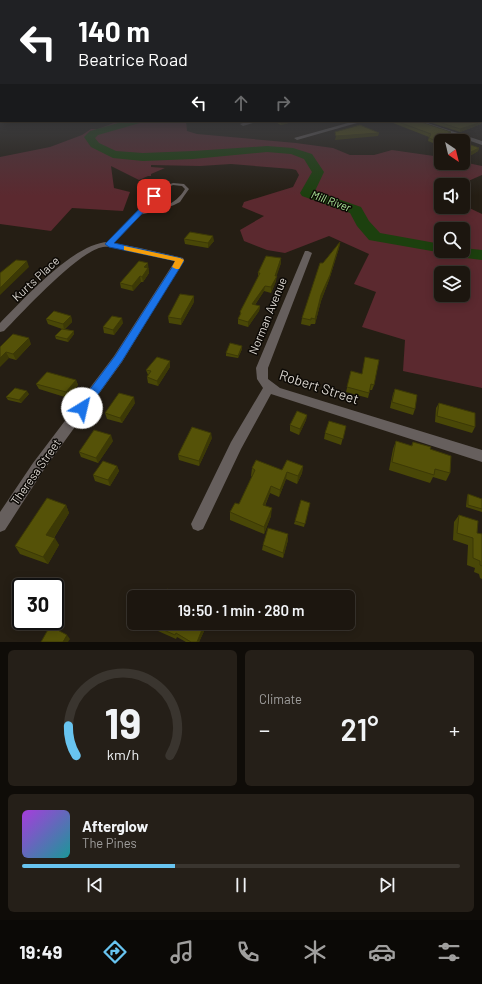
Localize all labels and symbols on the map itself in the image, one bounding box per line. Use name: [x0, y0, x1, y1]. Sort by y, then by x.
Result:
north arrow: [434, 134, 470, 170]
pin: [137, 179, 171, 213]
water label: Mill River: [310, 187, 354, 214]
street label: Kurts Place: [9, 253, 62, 304]
street label: Norman Avenue: [245, 275, 289, 356]
street label: Robert Street: [277, 366, 361, 407]
position arrow: [61, 387, 103, 429]
street label: Theresa Street: [7, 436, 63, 507]
speed limit sign: 30: [12, 578, 64, 630]

